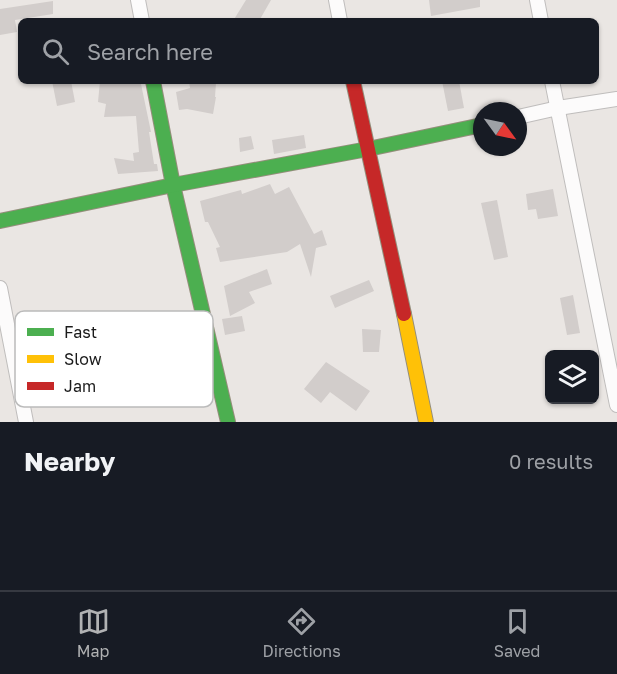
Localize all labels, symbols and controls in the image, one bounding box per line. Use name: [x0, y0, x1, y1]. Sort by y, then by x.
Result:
search box: [18, 18, 599, 84]
icon: search: [39, 35, 72, 68]
text: Search here: [87, 38, 213, 65]
north arrow: [473, 102, 527, 156]
legend: [15, 311, 213, 407]
text: Fast: [64, 322, 97, 342]
text: Slow: [64, 349, 102, 369]
map controls: [545, 350, 599, 404]
button: layers: [545, 350, 599, 404]
text: Jam: [64, 376, 96, 396]
text: Nearby: [24, 446, 115, 477]
text: 0 results: [509, 449, 593, 473]
tab: Map: [77, 605, 110, 661]
tab: Directions: [263, 605, 341, 661]
tab: Saved: [494, 605, 540, 661]

